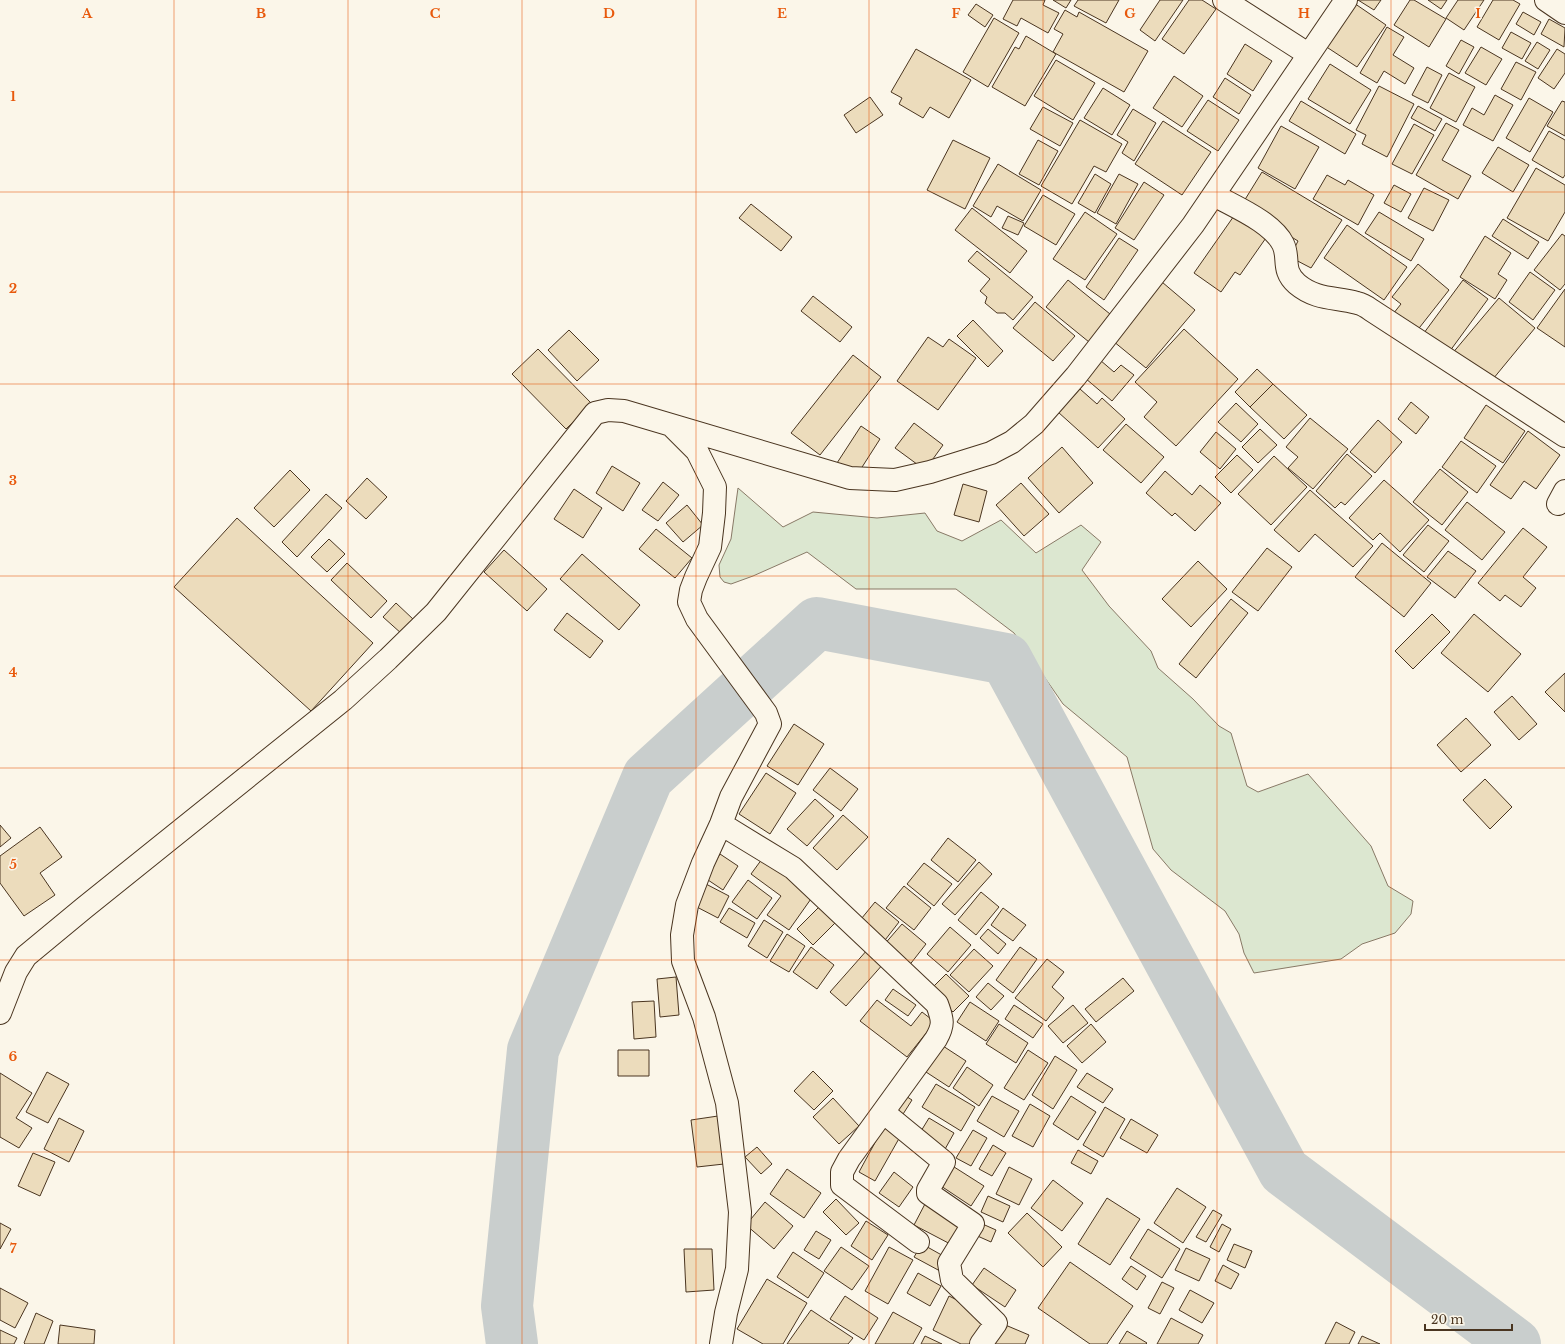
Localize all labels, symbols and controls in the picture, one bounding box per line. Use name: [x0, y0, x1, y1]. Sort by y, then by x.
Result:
text: A: [81, 5, 93, 22]
text: B: [256, 5, 266, 22]
text: C: [430, 5, 441, 22]
text: D: [603, 5, 615, 22]
text: E: [777, 5, 787, 22]
text: F: [952, 5, 961, 22]
text: G: [1124, 5, 1136, 22]
text: H: [1298, 5, 1310, 22]
text: I: [1475, 5, 1481, 22]
text: 1: [10, 88, 16, 105]
text: 2: [9, 280, 17, 297]
text: 3: [9, 472, 17, 489]
text: 4: [9, 664, 18, 681]
text: 5: [9, 856, 17, 873]
text: 6: [9, 1048, 18, 1065]
text: 7: [10, 1240, 17, 1257]
scale bar: [1425, 1306, 1512, 1332]
text: 20 m: [1431, 1312, 1463, 1327]

